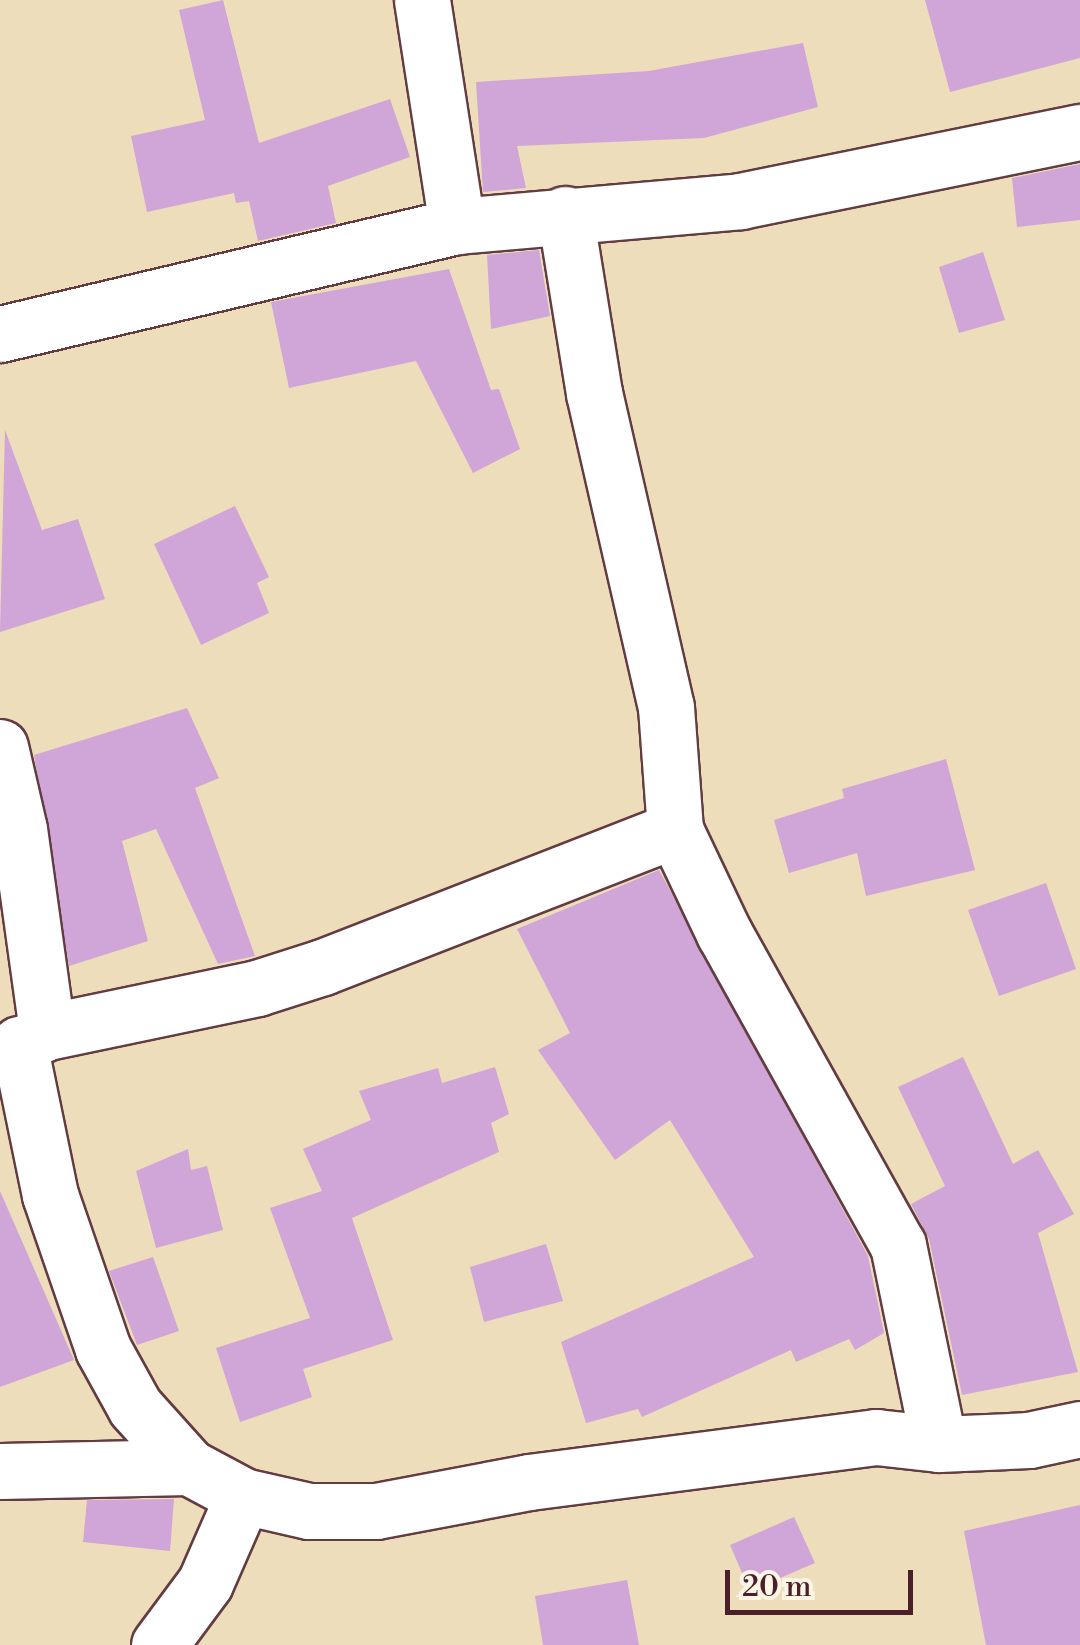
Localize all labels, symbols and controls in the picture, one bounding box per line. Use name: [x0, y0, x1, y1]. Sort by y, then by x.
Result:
scale bar: [730, 1550, 918, 1612]
text: 20 m: [742, 1568, 811, 1606]

